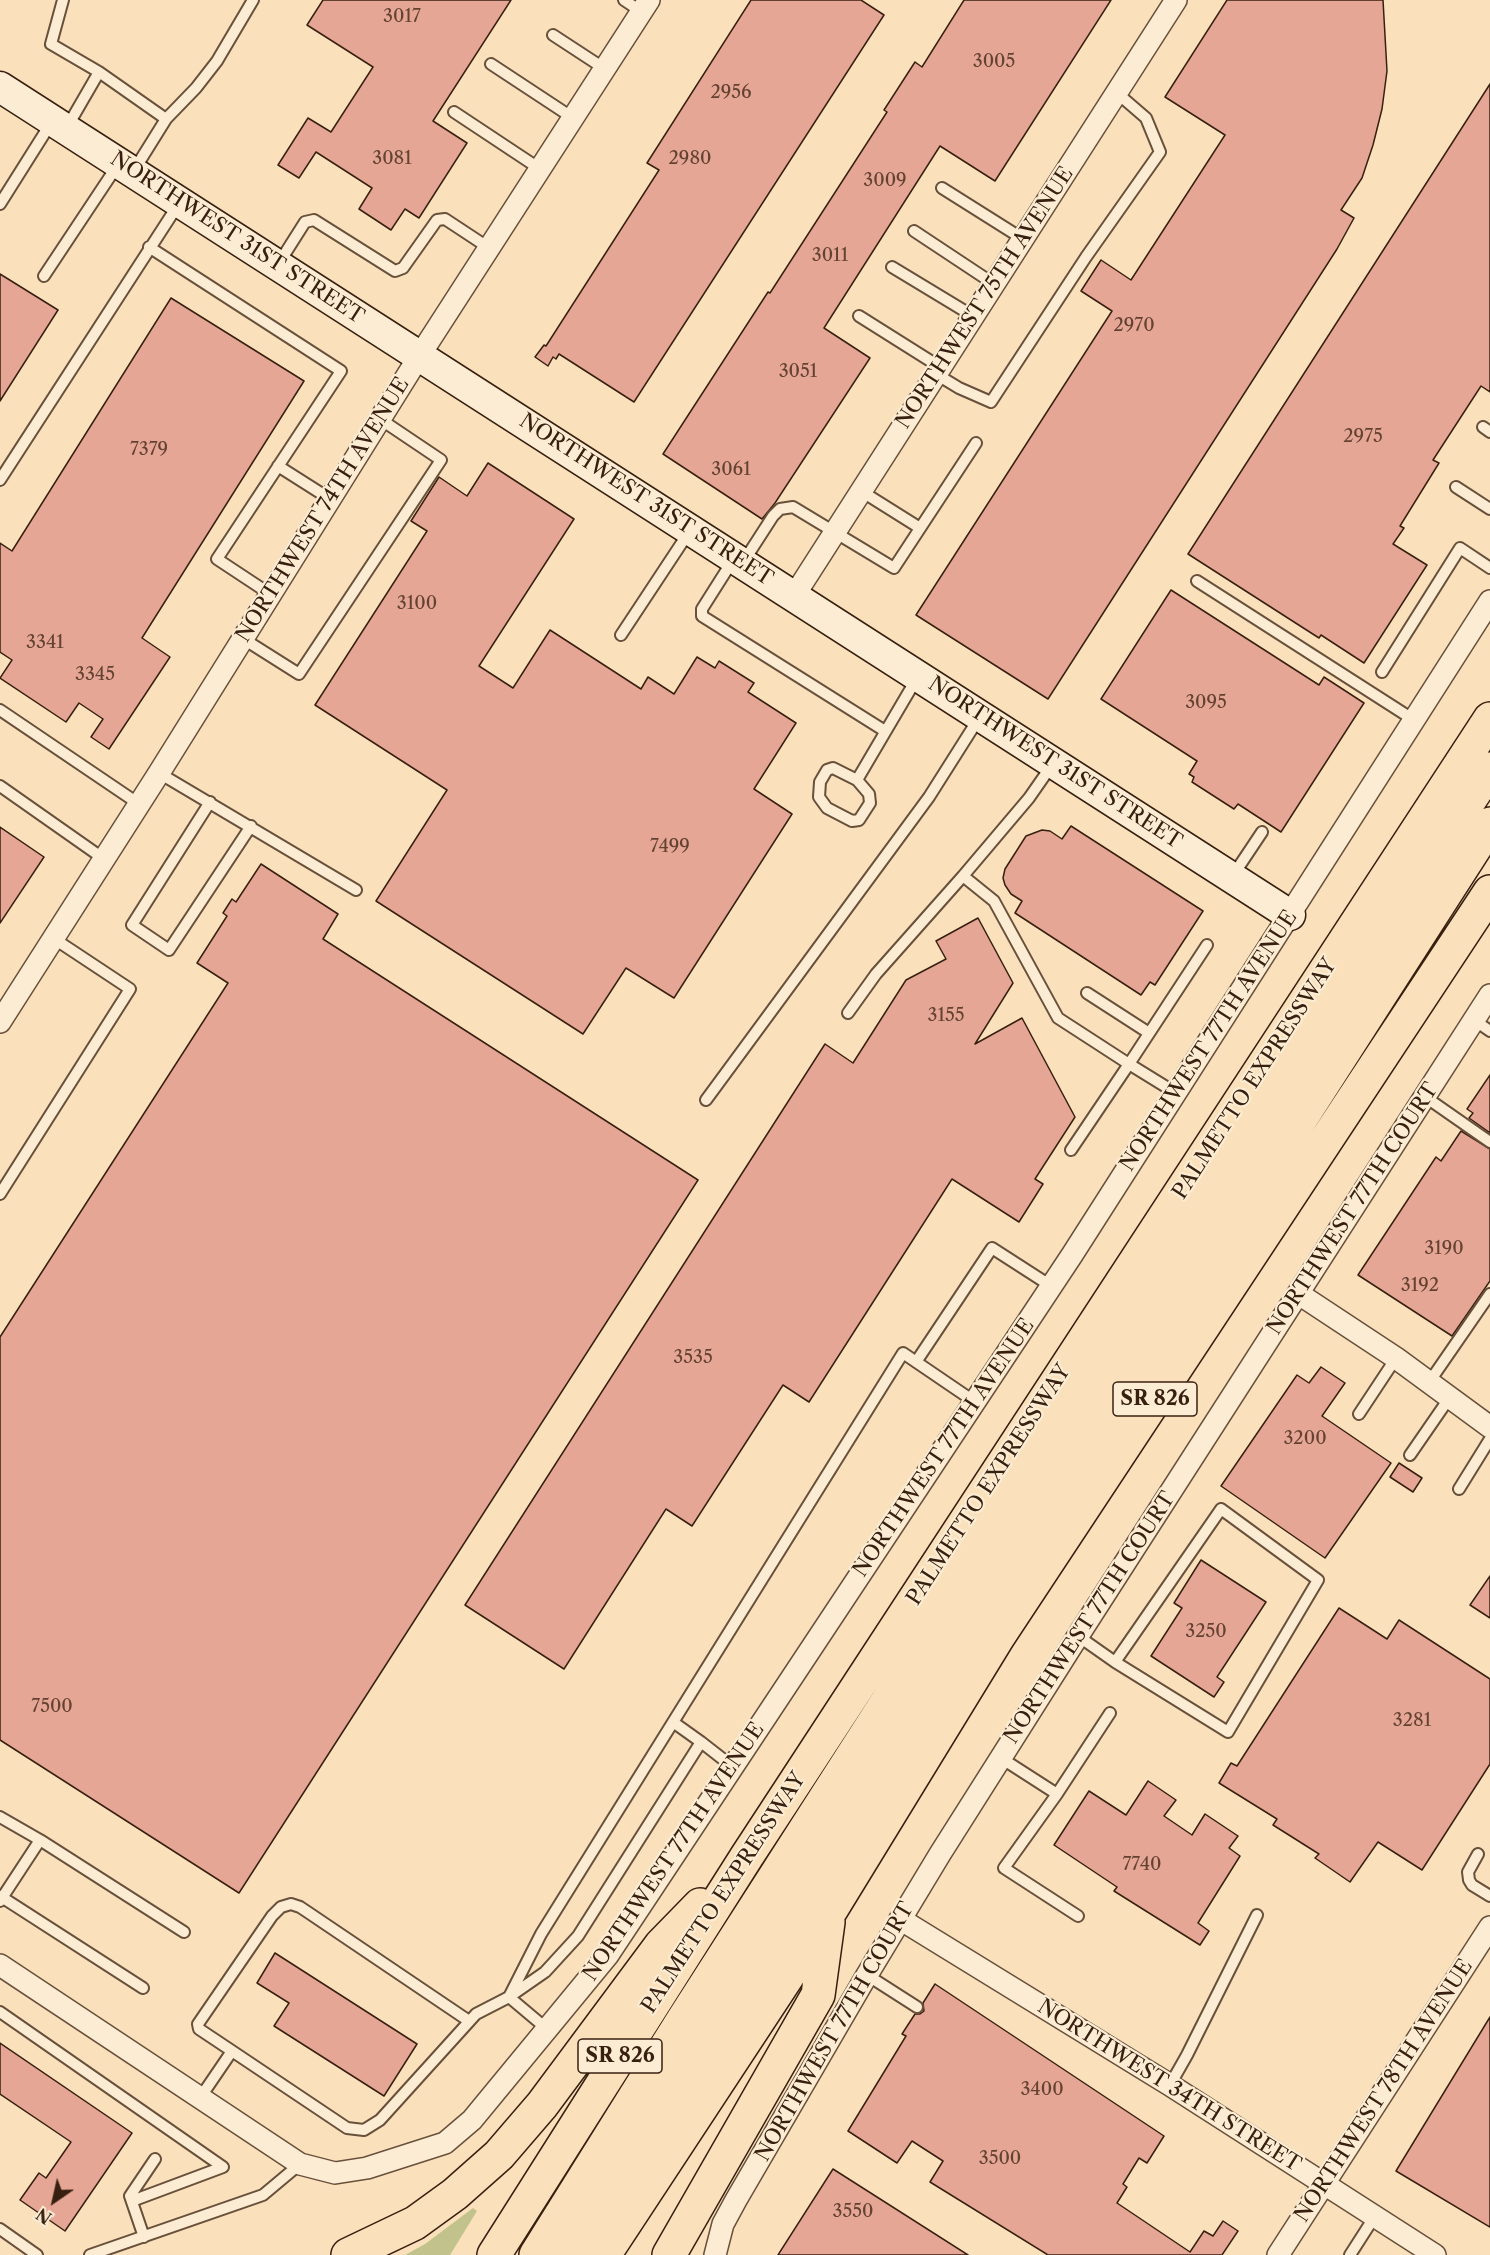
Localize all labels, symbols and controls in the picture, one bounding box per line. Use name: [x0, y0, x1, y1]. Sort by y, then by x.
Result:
house number: 3017: [383, 6, 421, 28]
house number: 3005: [973, 51, 1015, 73]
house number: 2956: [710, 82, 752, 104]
street label: NORTHWEST 31ST STREET: [106, 147, 368, 329]
house number: 3081: [372, 148, 412, 170]
house number: 2980: [669, 148, 711, 170]
street label: NORTHWEST 75TH AVENUE: [891, 162, 1079, 434]
house number: 3009: [863, 170, 907, 192]
house number: 3011: [812, 245, 848, 267]
house number: 2970: [1113, 315, 1155, 337]
house number: 3051: [779, 361, 817, 383]
street label: NORTHWEST 74TH AVENUE: [231, 373, 415, 647]
street label: NORTHWEST 31ST STREET: [515, 409, 777, 591]
house number: 2975: [1343, 426, 1383, 448]
house number: 7379: [130, 439, 168, 461]
house number: 3061: [711, 459, 751, 481]
house number: 3100: [397, 593, 437, 615]
house number: 3341: [26, 632, 64, 654]
house number: 3345: [75, 664, 115, 686]
street label: NORTHWEST 31ST STREET: [924, 672, 1186, 854]
house number: 3095: [1185, 692, 1227, 714]
house number: 7499: [650, 836, 690, 858]
street label: NORTHWEST 77TH AVENUE: [1115, 906, 1303, 1176]
street label: PALMETTO EXPRESSWAY: [1168, 954, 1342, 1204]
house number: 3155: [927, 1005, 965, 1027]
street label: NORTHWEST 77TH COURT: [1262, 1079, 1444, 1339]
house number: 3190: [1424, 1238, 1464, 1260]
house number: 3192: [1401, 1275, 1439, 1297]
street label: NORTHWEST 77TH AVENUE: [848, 1314, 1040, 1582]
house number: 3535: [673, 1347, 713, 1369]
street label: PALMETTO EXPRESSWAY: [902, 1360, 1076, 1610]
road number: SR 826: [1113, 1382, 1197, 1416]
house number: 3200: [1283, 1428, 1327, 1450]
street label: NORTHWEST 77TH COURT: [999, 1488, 1181, 1748]
house number: 3250: [1185, 1621, 1227, 1643]
house number: 7500: [31, 1696, 73, 1718]
house number: 3281: [1393, 1710, 1431, 1732]
street label: NORTHWEST 77TH AVENUE: [578, 1718, 770, 1986]
street label: PALMETTO EXPRESSWAY: [637, 1768, 811, 2018]
house number: 7740: [1123, 1854, 1161, 1876]
street label: NORTHWEST 77TH COURT: [750, 1898, 920, 2166]
street label: NORTHWEST 78TH AVENUE: [1290, 1955, 1478, 2227]
street label: NORTHWEST 34TH STREET: [1033, 1994, 1305, 2178]
road number: SR 826: [578, 2039, 662, 2073]
house number: 3400: [1020, 2079, 1064, 2101]
house number: 3500: [979, 2148, 1021, 2170]
north arrow: [24, 2171, 84, 2231]
house number: 3550: [833, 2201, 873, 2223]
text: N: [33, 2204, 55, 2228]

